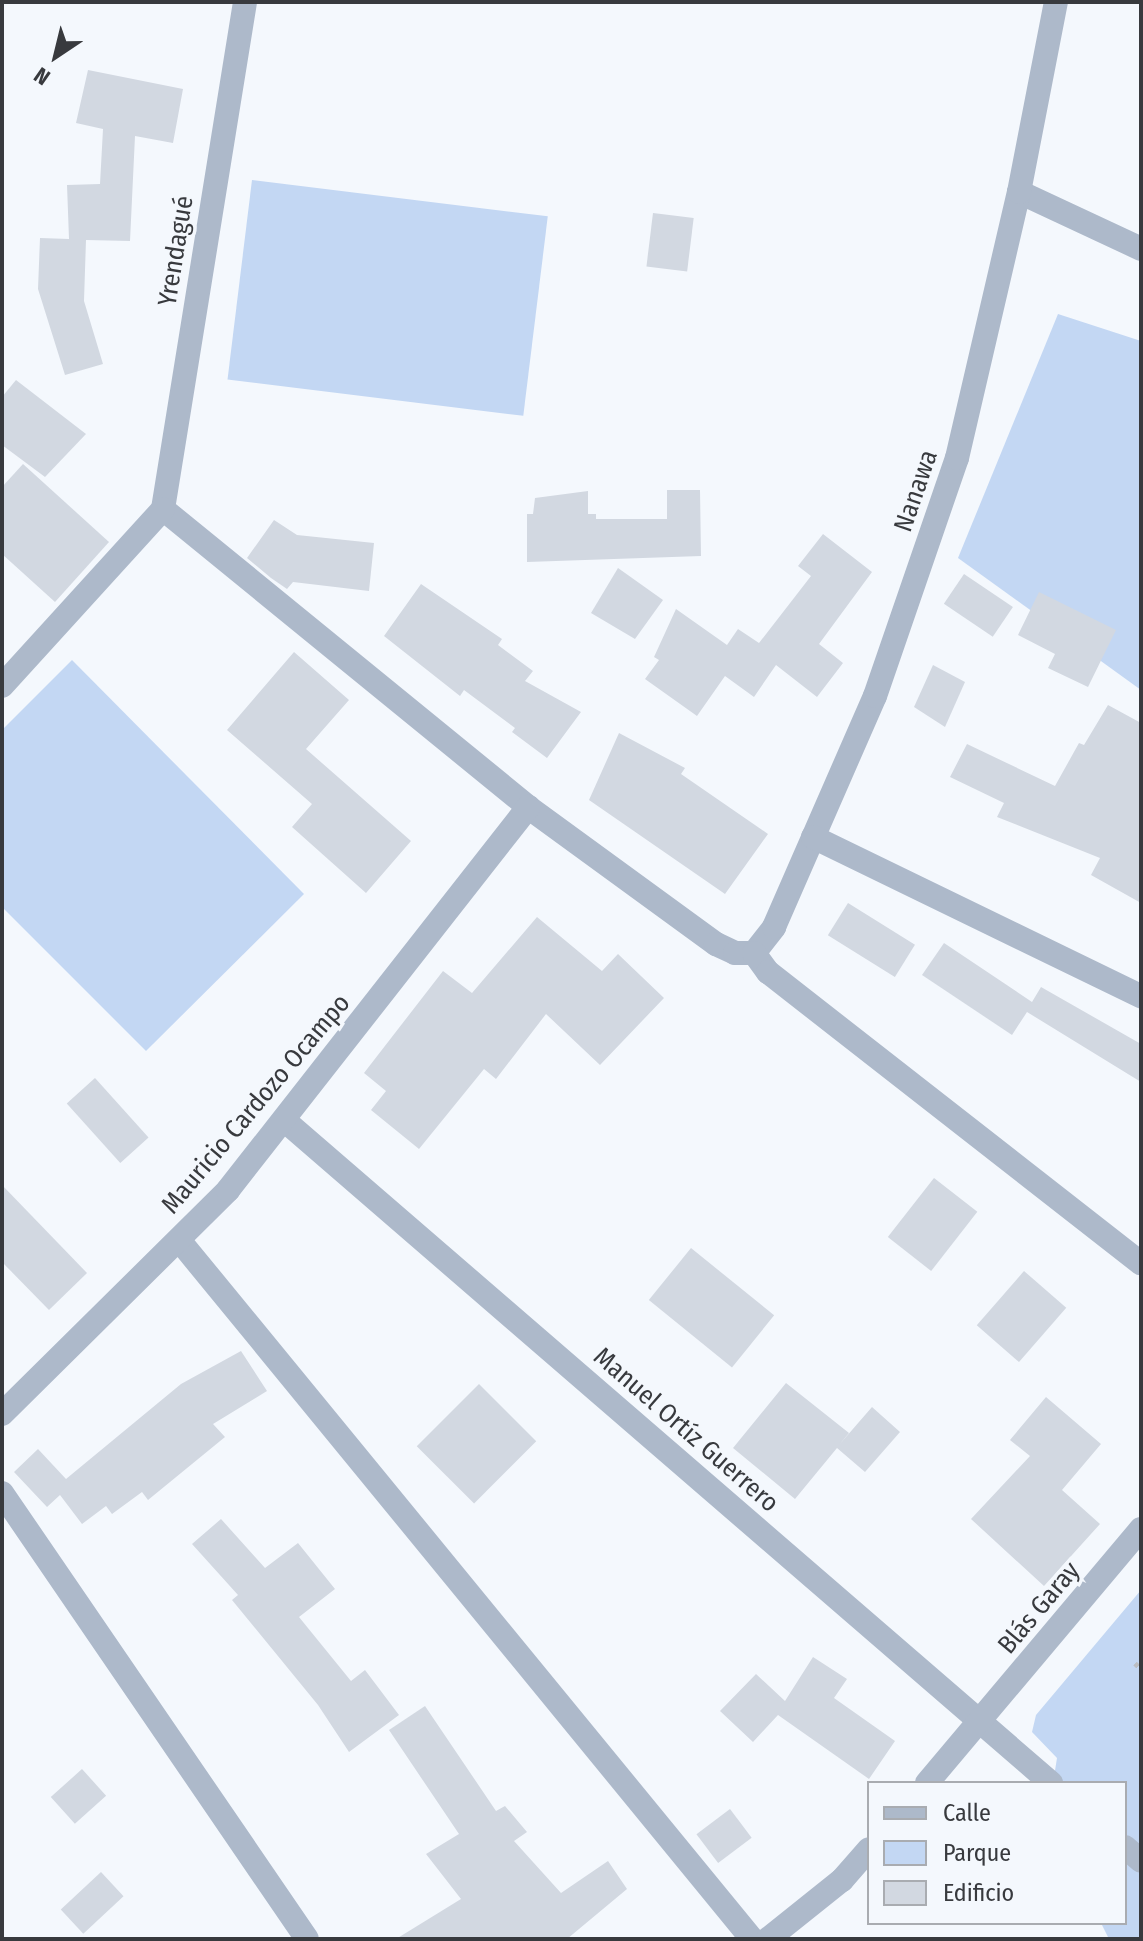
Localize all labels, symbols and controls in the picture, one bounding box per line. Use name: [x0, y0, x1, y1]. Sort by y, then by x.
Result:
north arrow: [16, 16, 96, 96]
text: N: [29, 61, 55, 91]
street label: Yrendagué: [152, 194, 200, 308]
street label: Nanawa: [888, 446, 944, 536]
street label: Mauricio Cardozo Ocampo: [155, 988, 357, 1220]
street label: Manuel Ortíz Guerrero: [587, 1341, 785, 1519]
street label: Blás Garay: [992, 1556, 1086, 1660]
legend: [867, 1781, 1127, 1925]
text: Calle: [943, 1799, 991, 1827]
text: Parque: [943, 1839, 1011, 1867]
text: Edificio: [943, 1879, 1014, 1907]

